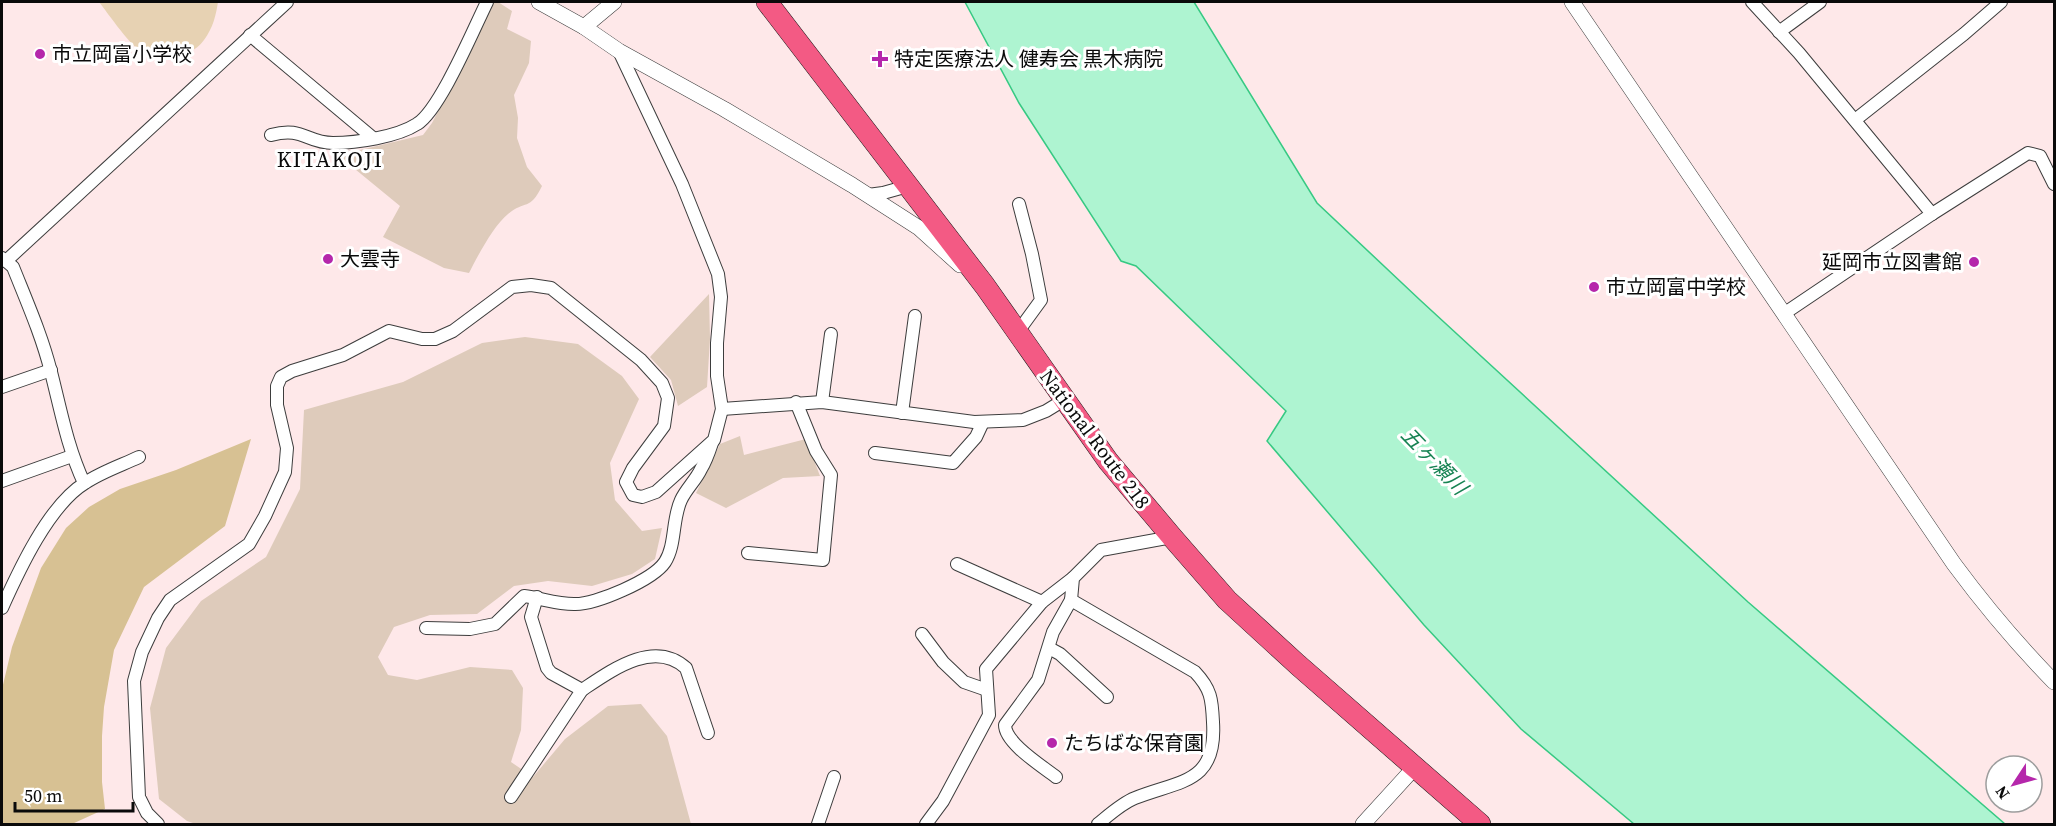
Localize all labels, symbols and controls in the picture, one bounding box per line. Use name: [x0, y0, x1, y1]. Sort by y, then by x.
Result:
place label: 市立岡富小学校: [52, 40, 192, 68]
place label: 特定医療法人 健寿会 黒木病院: [894, 45, 1163, 73]
marker: 市立岡富小学校: [33, 47, 47, 61]
marker: 特定医療法人 健寿会 黒木病院: [871, 50, 889, 68]
district label: KITAKOJI: [277, 144, 383, 174]
place label: 大雲寺: [340, 245, 400, 273]
place label: 延岡市立図書館: [1822, 248, 1962, 276]
marker: 大雲寺: [321, 252, 335, 266]
marker: 延岡市立図書館: [1967, 255, 1981, 269]
place label: 市立岡富中学校: [1606, 273, 1746, 301]
marker: 市立岡富中学校: [1587, 280, 1601, 294]
street label: National Route 218: [1033, 364, 1157, 514]
water label: 五ヶ瀬川: [1395, 420, 1475, 502]
place label: たちばな保育園: [1064, 729, 1204, 757]
marker: たちばな保育園: [1045, 736, 1059, 750]
north arrow: [1984, 754, 2044, 814]
scale bar: [15, 775, 134, 813]
text: N: [1989, 781, 2014, 804]
text: 50 m: [24, 783, 62, 808]

